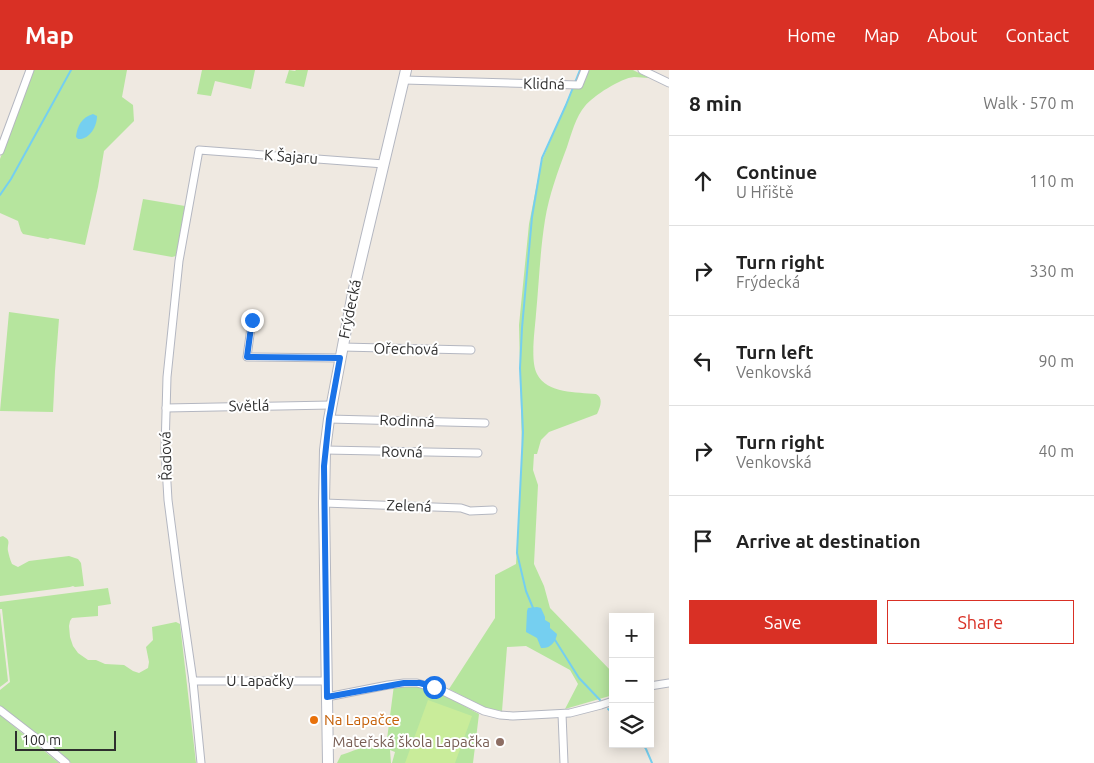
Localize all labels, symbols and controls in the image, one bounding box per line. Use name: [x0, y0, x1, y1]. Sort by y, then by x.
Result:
text: Map: [25, 22, 74, 49]
text: Home: [787, 25, 836, 45]
text: Map: [864, 25, 899, 45]
text: About: [927, 25, 977, 45]
text: Contact: [1005, 25, 1069, 45]
street label: Klidná: [523, 75, 565, 92]
text: 8 min: [689, 91, 742, 115]
text: Walk · 570 m: [983, 94, 1074, 112]
street label: K Šajaru: [264, 146, 318, 167]
text: Continue: [736, 161, 817, 183]
icon: ahead: [689, 167, 717, 195]
text: 110 m: [1029, 172, 1074, 190]
text: U Hřiště: [736, 183, 794, 201]
text: Turn right: [736, 251, 824, 273]
icon: right: [689, 257, 717, 285]
text: 330 m: [1029, 262, 1074, 280]
text: Frýdecká: [736, 273, 800, 291]
street label: Frýdecká: [335, 278, 364, 340]
route end: [241, 309, 264, 332]
street label: Ořechová: [373, 339, 439, 358]
text: Turn left: [736, 341, 814, 363]
icon: left: [689, 347, 717, 375]
text: 90 m: [1038, 352, 1074, 370]
text: Venkovská: [736, 363, 812, 381]
street label: Světlá: [228, 397, 270, 414]
street label: Rodinná: [379, 411, 435, 430]
street label: Řadová: [156, 431, 175, 481]
text: Turn right: [736, 431, 824, 453]
icon: right: [689, 437, 717, 465]
text: 40 m: [1038, 442, 1074, 460]
street label: Rovná: [381, 443, 423, 460]
text: Venkovská: [736, 453, 812, 471]
street label: Zelená: [386, 496, 432, 515]
icon: arrive: [689, 527, 717, 555]
text: Arrive at destination: [736, 530, 921, 552]
button: Save: [689, 600, 877, 644]
button: Share: [887, 600, 1074, 644]
map controls: [609, 613, 654, 748]
button: +: [609, 613, 654, 658]
button: −: [609, 658, 654, 703]
street label: U Lapačky: [226, 672, 294, 689]
route start: [423, 676, 446, 699]
button: layers: [609, 703, 654, 748]
place label: Na Lapačce: [324, 711, 400, 728]
marker: Na Lapačce: [308, 714, 320, 726]
scale bar: [15, 728, 116, 751]
text: 100 m: [22, 732, 61, 748]
place label: Mateřská škola Lapačka: [332, 733, 490, 750]
marker: Mateřská škola Lapačka: [494, 736, 506, 748]

